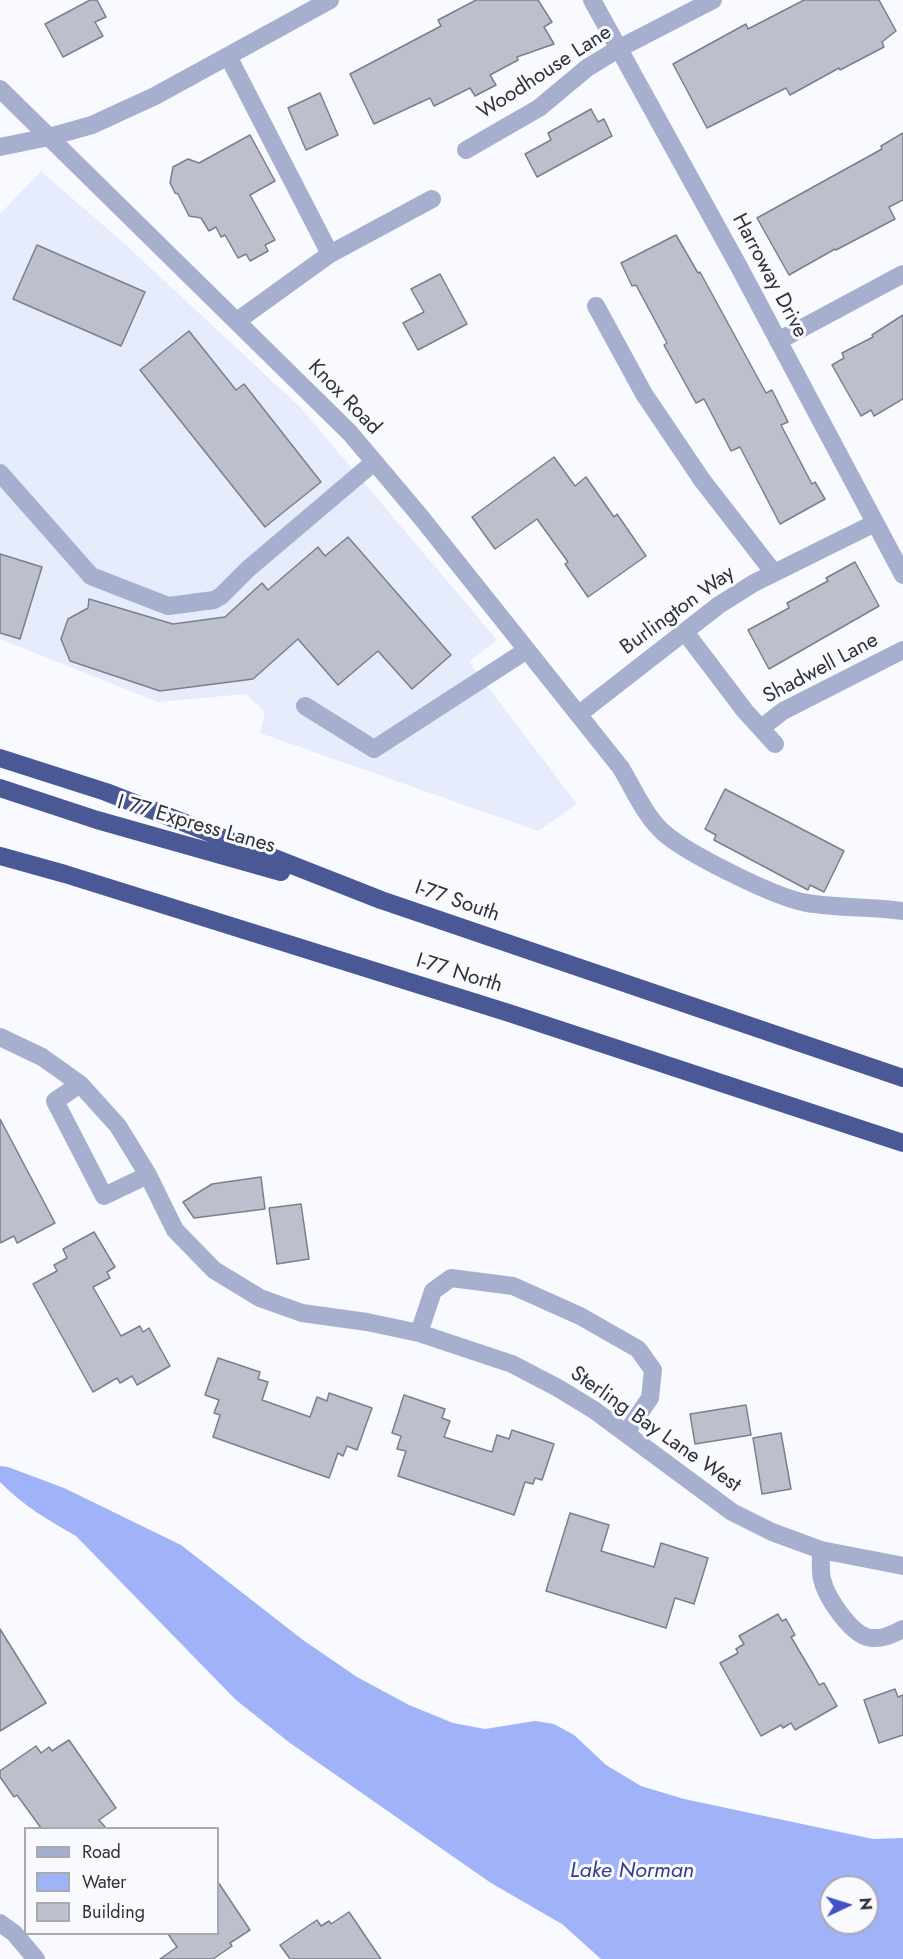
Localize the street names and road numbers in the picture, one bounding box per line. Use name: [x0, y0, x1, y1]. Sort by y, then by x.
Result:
street label: Woodhouse Lane: [473, 20, 617, 126]
street label: Harroway Drive: [726, 210, 812, 342]
street label: Knox Road: [302, 355, 386, 441]
street label: Burlington Way: [616, 561, 740, 661]
street label: Shadwell Lane: [759, 628, 883, 710]
street label: I 77 Express Lanes: [114, 790, 278, 860]
street label: I-77 South: [411, 876, 503, 928]
street label: I-77 North: [413, 949, 505, 999]
street label: Sterling Bay Lane West: [565, 1362, 745, 1498]

